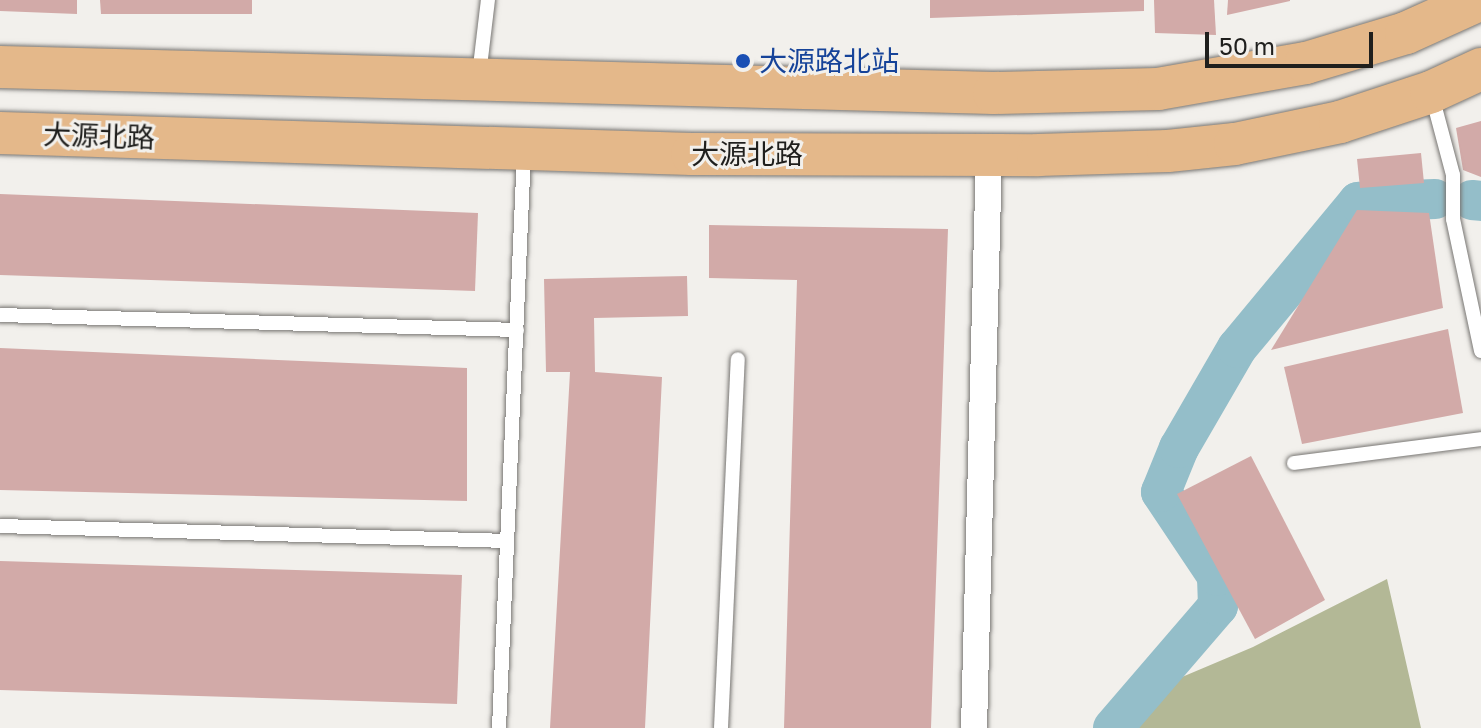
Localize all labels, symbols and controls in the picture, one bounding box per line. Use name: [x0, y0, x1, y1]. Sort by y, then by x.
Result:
scale bar: [1209, 16, 1377, 66]
text: 50 m: [1219, 31, 1275, 60]
place label: 大源路北站: [759, 44, 899, 78]
marker: 大源路北站: [734, 52, 752, 70]
street label: 大源北路: [42, 117, 156, 155]
street label: 大源北路: [691, 137, 803, 171]

